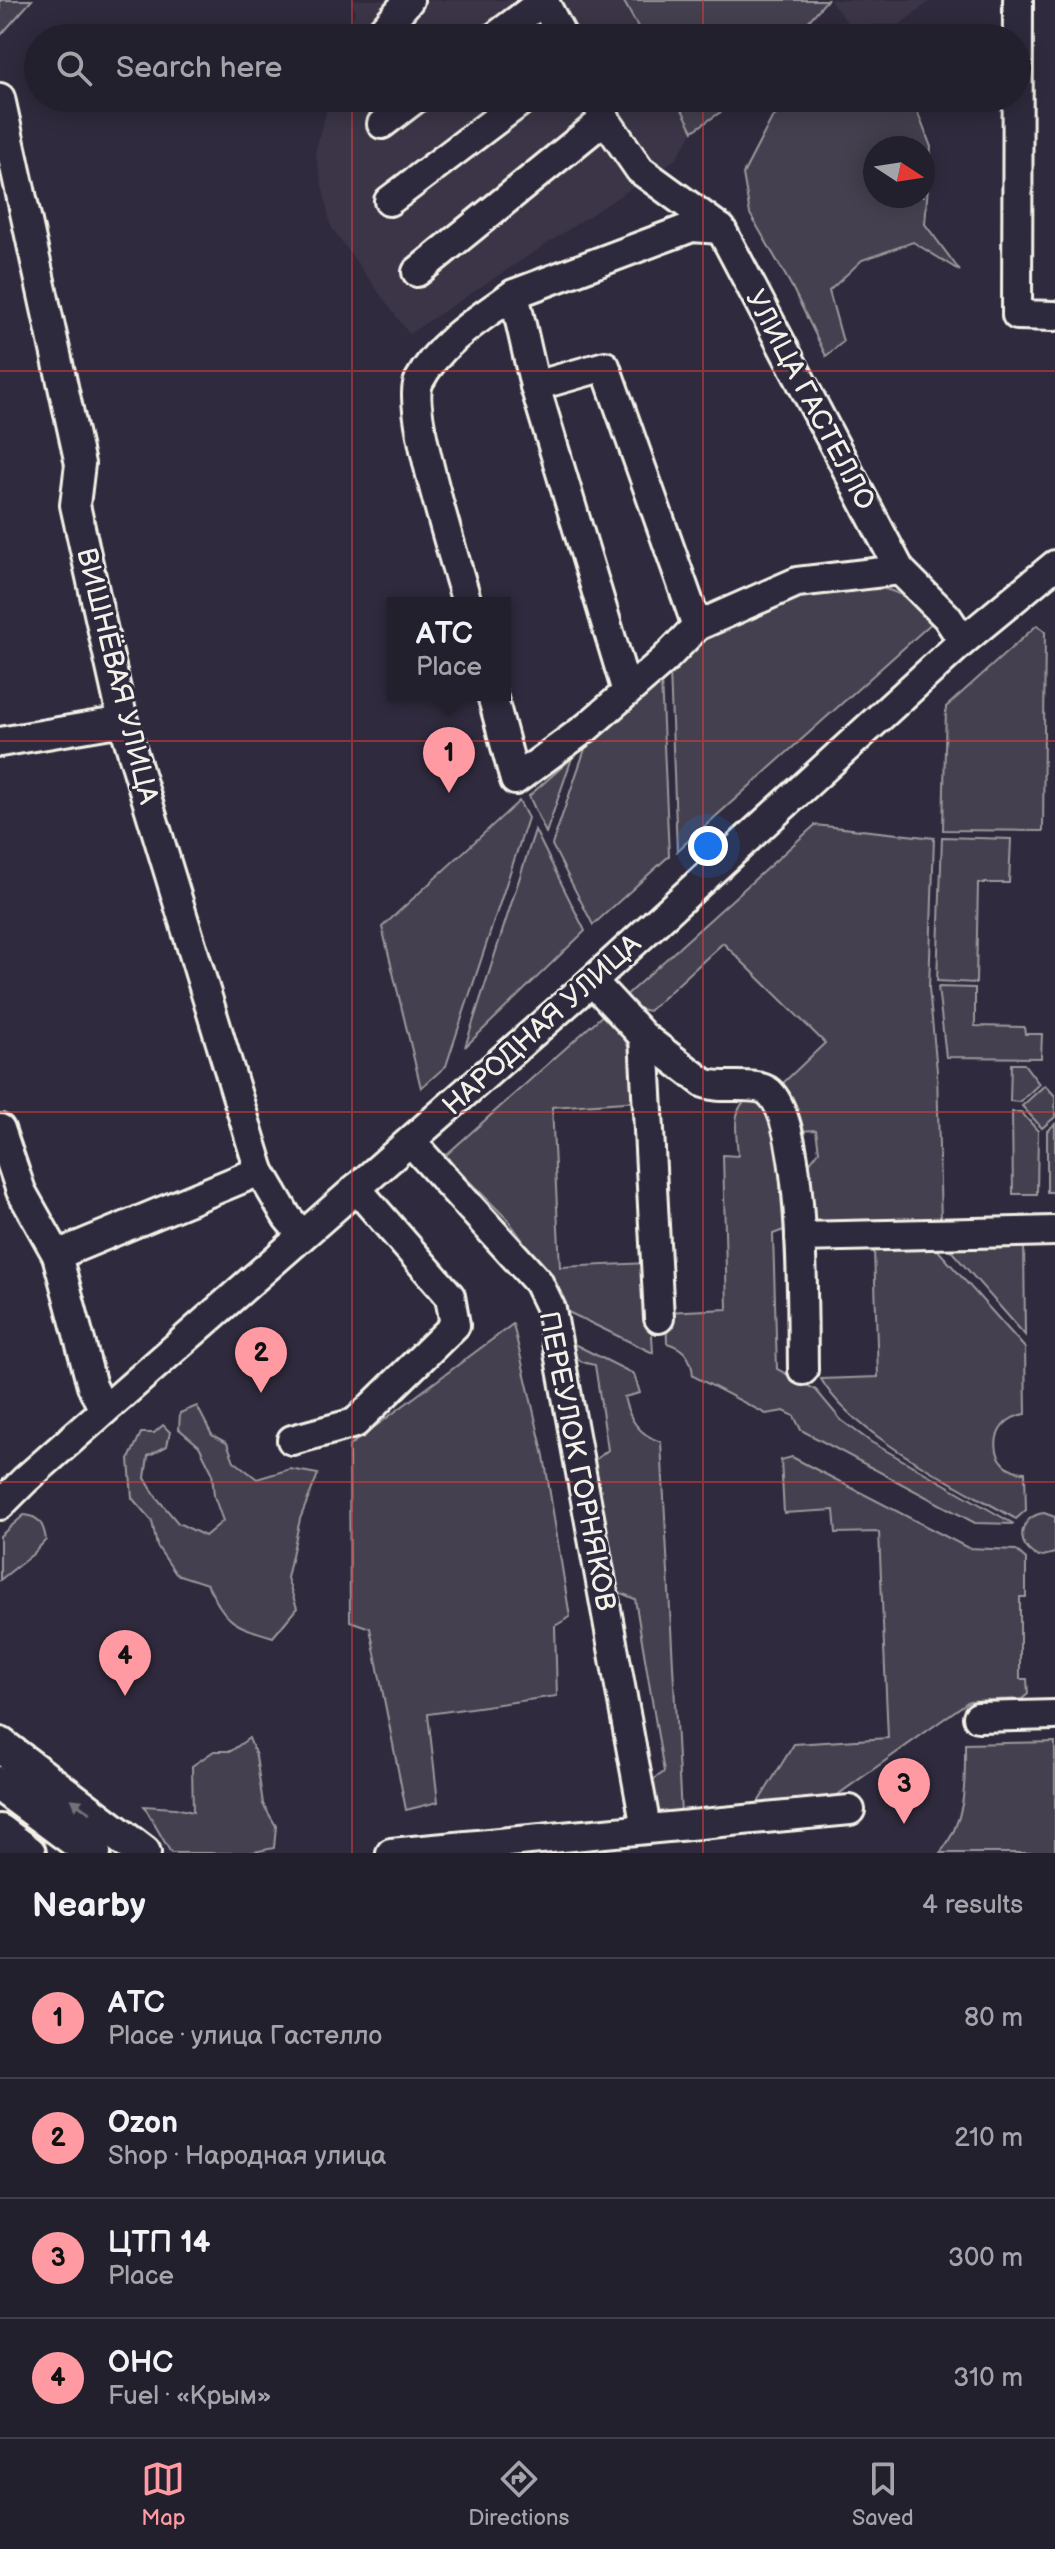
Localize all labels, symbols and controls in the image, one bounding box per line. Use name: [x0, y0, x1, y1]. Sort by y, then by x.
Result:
search box: [24, 24, 1031, 112]
icon: search: [52, 46, 96, 90]
text: Search here: [116, 50, 282, 86]
north arrow: [863, 136, 935, 208]
street label: УЛИЦА ГАСТЕЛЛО: [738, 284, 882, 516]
street label: ВИШНЁВАЯ УЛИЦА: [69, 545, 165, 808]
popup: [387, 597, 511, 701]
text: АТС: [416, 616, 473, 652]
text: Place: [416, 652, 482, 683]
pin: 1: [423, 727, 475, 793]
your location: [688, 826, 728, 866]
street label: НАРОДНАЯ УЛИЦА: [436, 927, 648, 1123]
street label: ПЕРЕУЛОК ГОРНЯКОВ: [532, 1308, 622, 1614]
pin: 2: [235, 1327, 287, 1393]
pin: 4: [99, 1630, 151, 1696]
pin: 3: [878, 1758, 930, 1824]
one-way arrow: [71, 1799, 91, 1815]
text: Nearby: [32, 1885, 146, 1926]
text: 4 results: [922, 1890, 1023, 1921]
text: АТС: [108, 1985, 165, 2021]
text: 1: [53, 2003, 63, 2034]
text: 80 m: [964, 2003, 1023, 2034]
text: Place · улица Гастелло: [108, 2021, 382, 2052]
text: Ozon: [108, 2105, 178, 2141]
text: 2: [50, 2123, 66, 2154]
text: 210 m: [954, 2123, 1023, 2154]
text: Shop · Народная улица: [108, 2141, 386, 2172]
text: ЦТП 14: [108, 2225, 210, 2261]
text: 3: [50, 2243, 66, 2274]
text: 300 m: [948, 2243, 1023, 2274]
text: Place: [108, 2261, 174, 2292]
text: ОНС: [108, 2345, 173, 2381]
text: 4: [50, 2363, 66, 2394]
text: 310 m: [953, 2363, 1023, 2394]
text: Fuel · «Крым»: [108, 2381, 271, 2412]
tab: Map: [141, 2457, 186, 2532]
tab: Directions: [468, 2457, 569, 2532]
tab: Saved: [852, 2457, 914, 2532]

